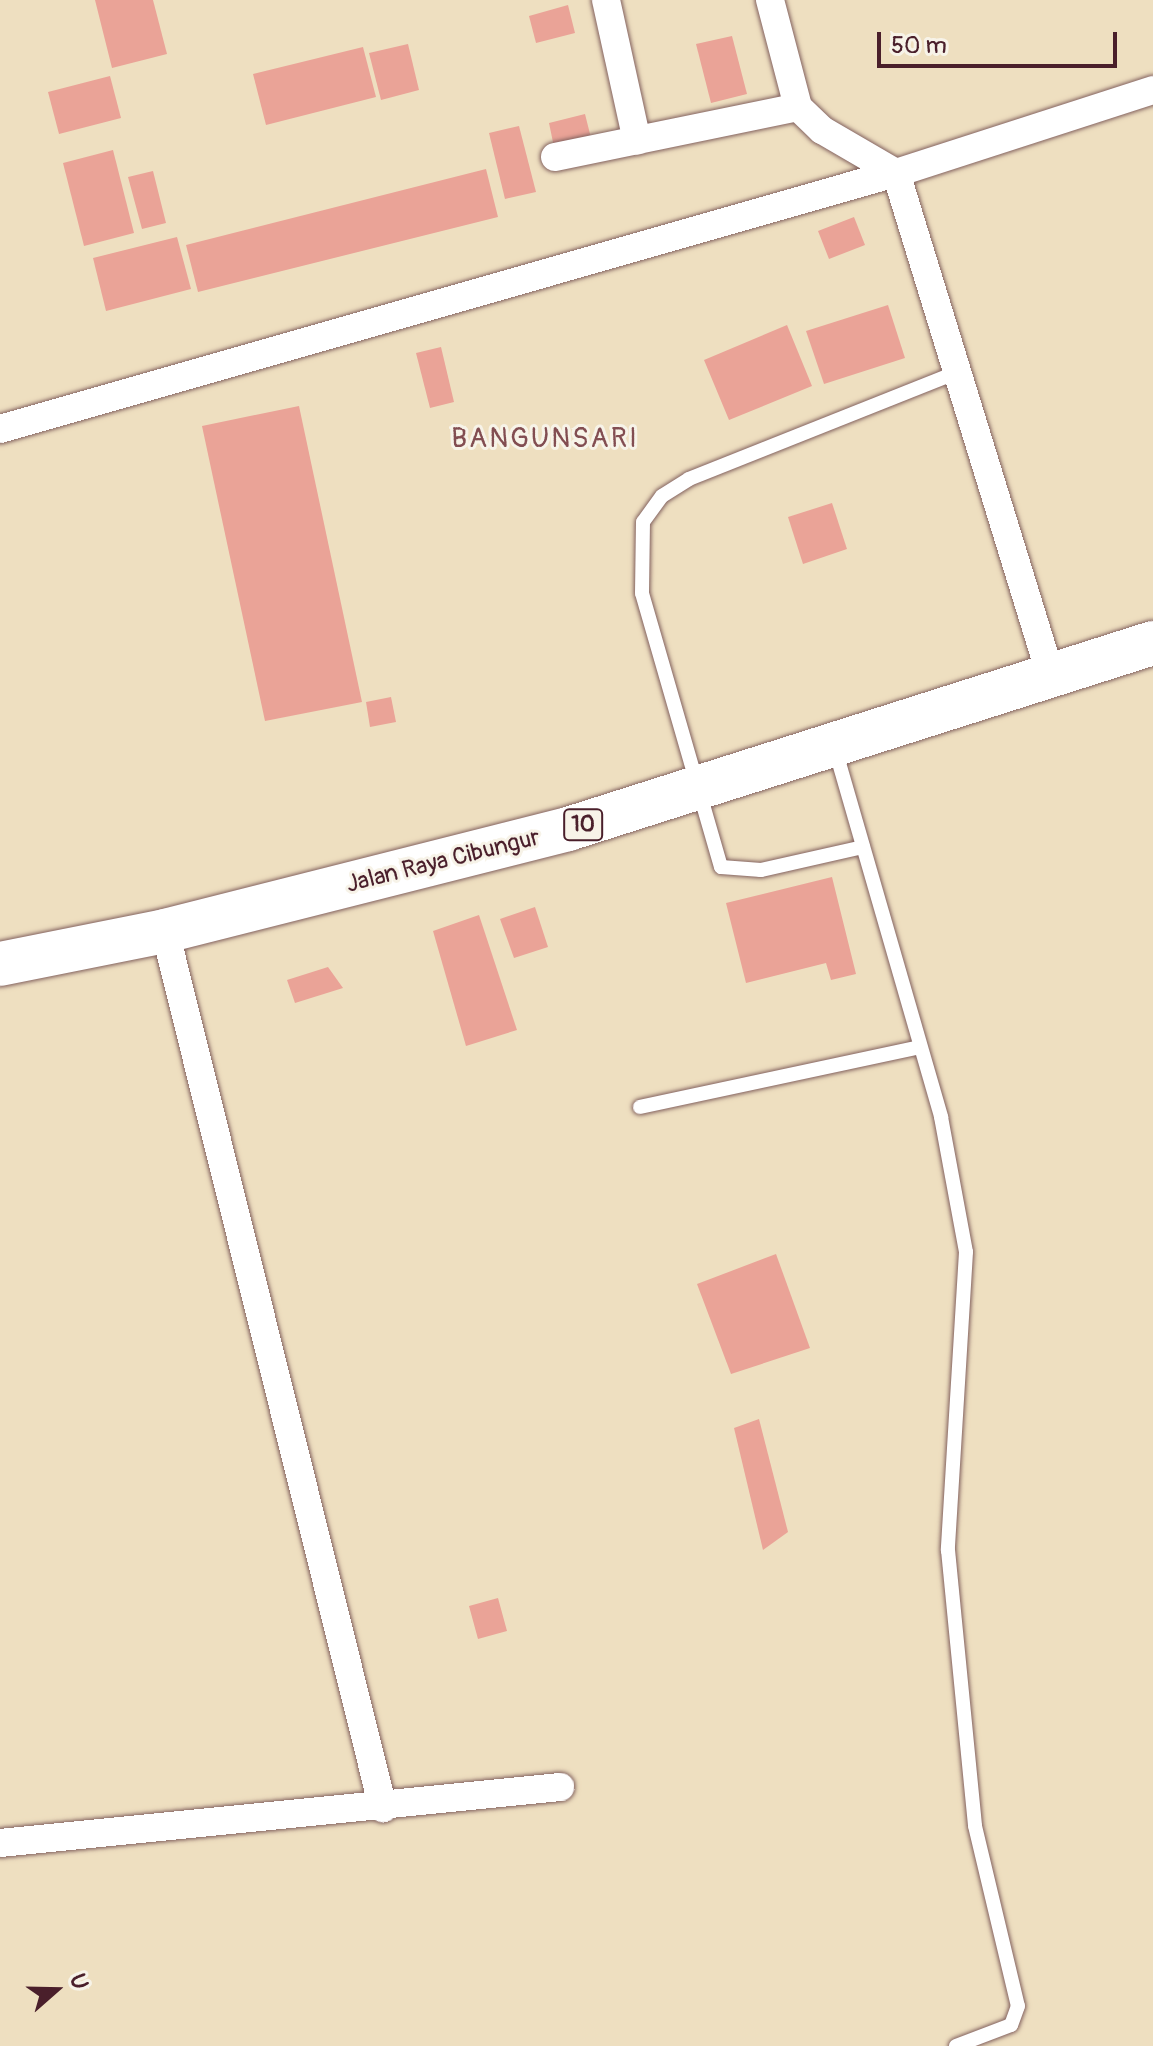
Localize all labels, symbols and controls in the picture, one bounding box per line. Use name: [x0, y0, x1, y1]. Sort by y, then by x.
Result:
scale bar: [881, 16, 1121, 66]
text: 50 m: [891, 31, 947, 60]
district label: BANGUNSARI: [451, 422, 639, 456]
road number: 10: [563, 807, 603, 843]
street label: Jalan Raya Cibungur: [343, 823, 543, 899]
north arrow: [16, 1950, 96, 2030]
text: U: [63, 1970, 94, 1993]

